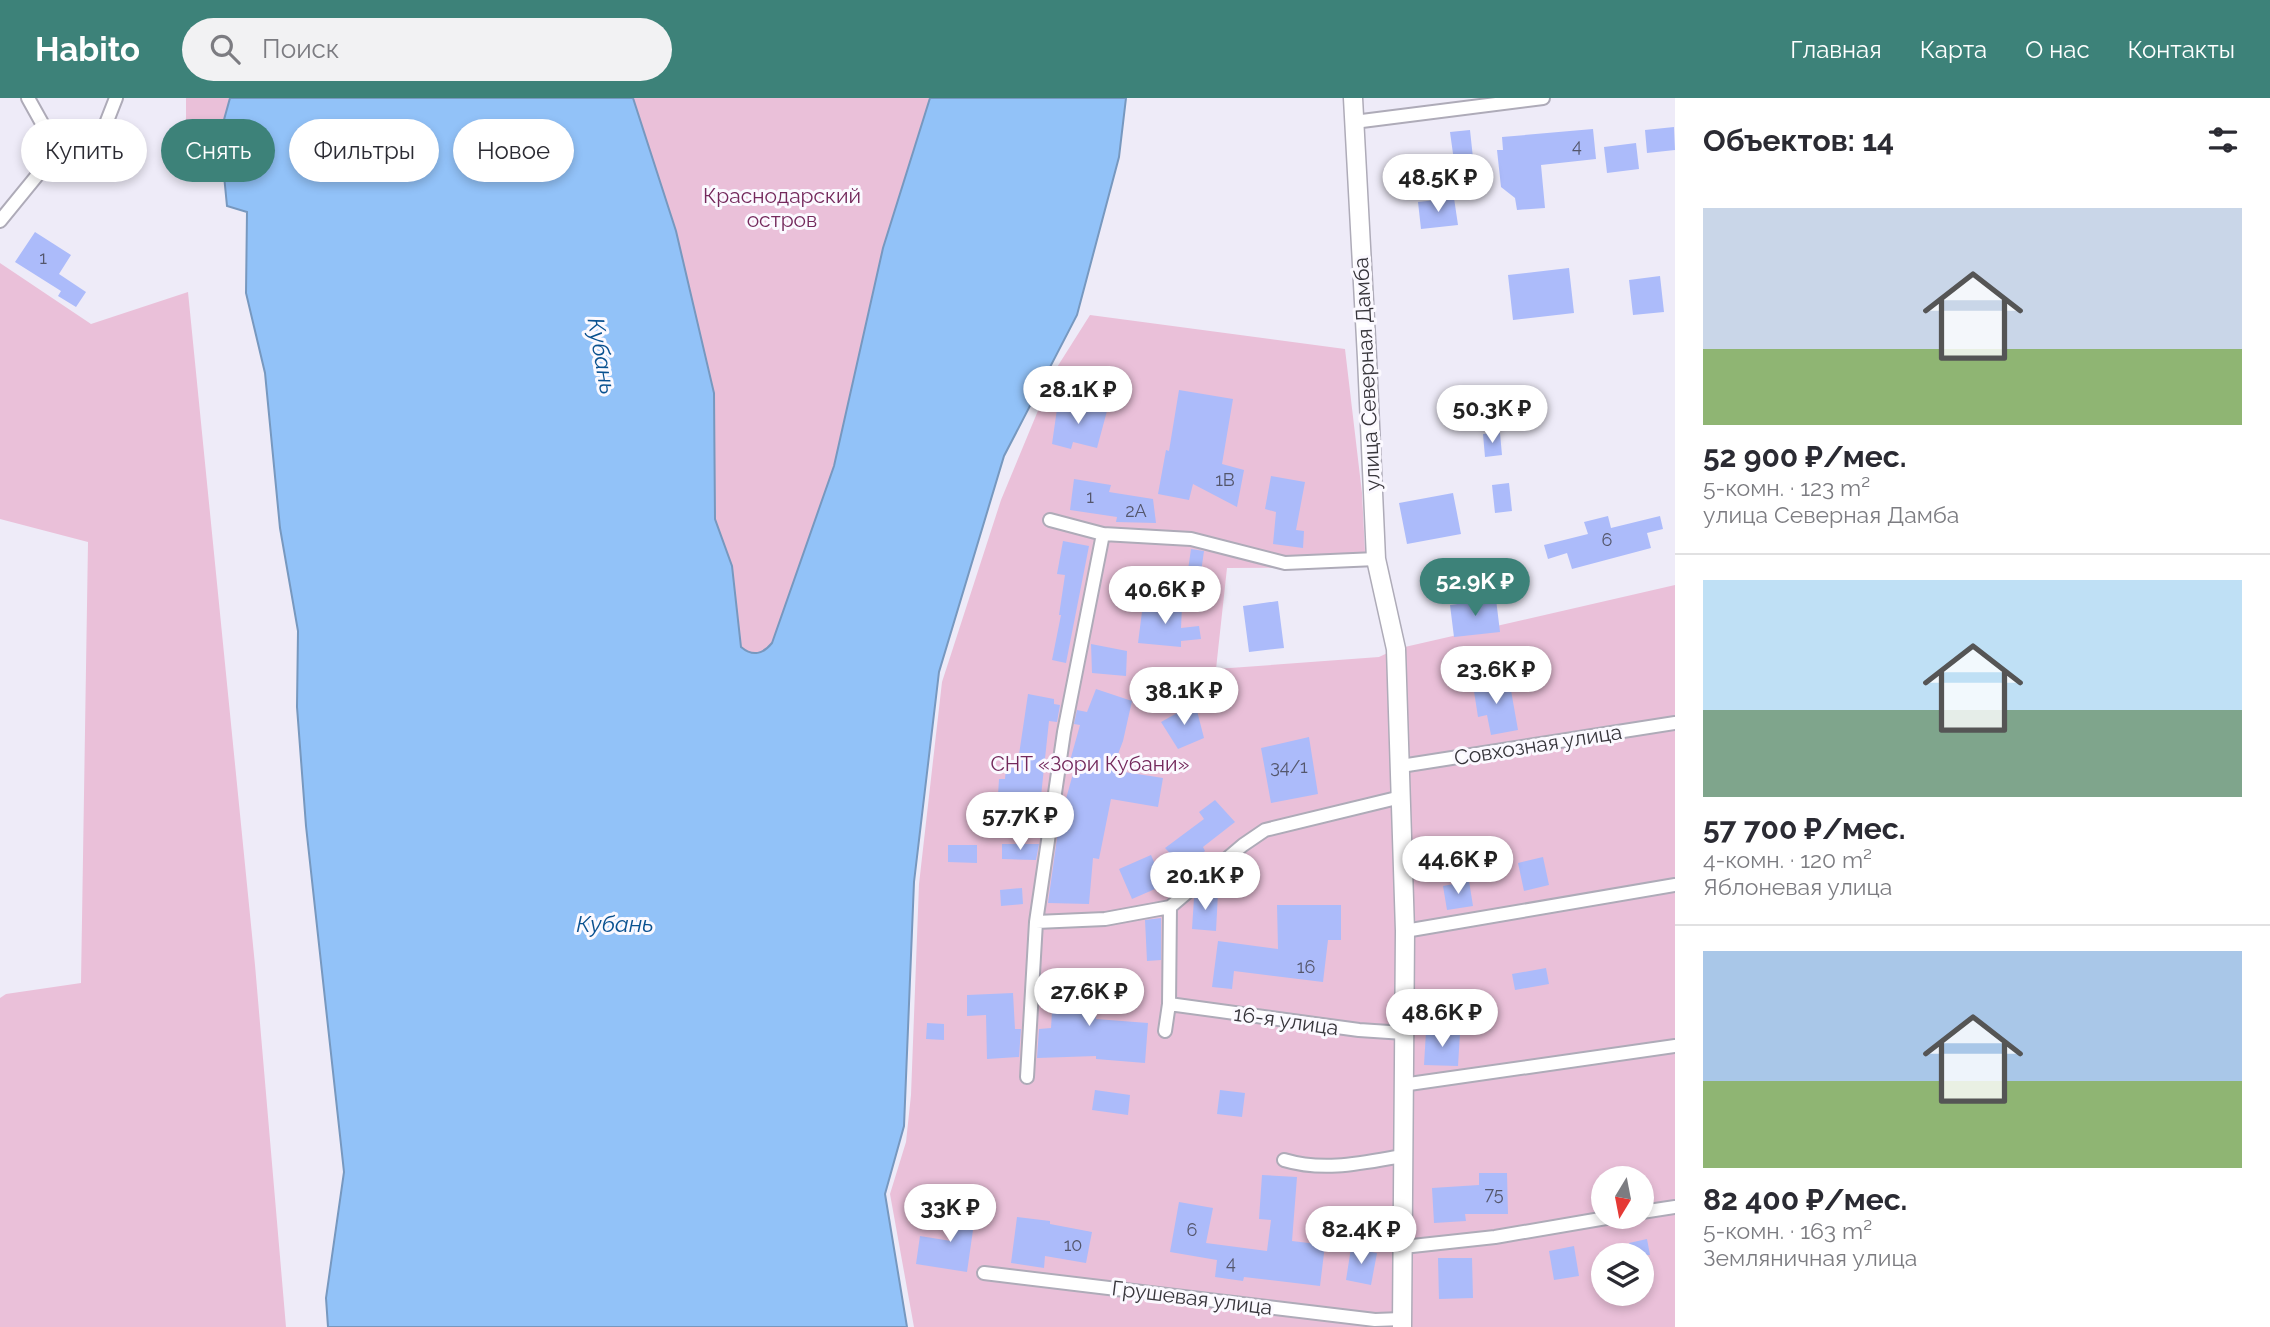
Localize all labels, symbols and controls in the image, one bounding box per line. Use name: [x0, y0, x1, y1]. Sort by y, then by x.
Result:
search box: [182, 18, 672, 81]
text: Habito: [35, 30, 140, 69]
icon: search: [206, 30, 244, 68]
text: Поиск: [262, 34, 339, 64]
text: Главная: [1790, 35, 1882, 64]
text: Карта: [1920, 35, 1987, 64]
text: О нас: [2025, 35, 2090, 64]
text: Контакты: [2128, 35, 2235, 64]
chip: Купить: [21, 119, 147, 182]
chip: Снять: [161, 119, 275, 182]
chip: Фильтры: [289, 119, 439, 182]
chip: Новое: [453, 119, 574, 182]
icon: filters: [2204, 121, 2242, 159]
text: Объектов: 14: [1703, 123, 1894, 158]
house number: 4: [1572, 135, 1582, 156]
pin: 48.5K ₽: [1373, 155, 1503, 214]
text: 48.5K ₽: [1399, 163, 1477, 190]
park label: Краснодарский остров: [703, 183, 861, 232]
house number: 1: [39, 247, 47, 268]
icon: home: [1910, 253, 2036, 379]
street label: улица Северная Дамба: [1348, 257, 1385, 492]
water label: Кубань: [582, 315, 623, 396]
pin: 28.1K ₽: [1013, 366, 1143, 426]
text: 28.1K ₽: [1039, 375, 1117, 402]
pin: 50.3K ₽: [1427, 386, 1557, 445]
text: 50.3K ₽: [1453, 394, 1531, 421]
text: 52 900 ₽/мес.: [1703, 439, 1906, 474]
house number: 1В: [1215, 469, 1235, 490]
text: 5-комн. · 123 m²: [1703, 474, 1870, 501]
house number: 1: [1086, 486, 1094, 507]
house number: 2А: [1125, 500, 1147, 521]
text: улица Северная Дамба: [1703, 501, 1959, 528]
house number: 6: [1602, 529, 1613, 550]
pin: 52.9K ₽: [1410, 559, 1540, 618]
pin: 40.6K ₽: [1100, 566, 1230, 626]
text: 52.9K ₽: [1436, 567, 1514, 594]
text: 40.6K ₽: [1125, 575, 1205, 602]
icon: home: [1910, 625, 2036, 751]
pin: 23.6K ₽: [1431, 646, 1561, 706]
text: 23.6K ₽: [1457, 655, 1535, 682]
pin: 38.1K ₽: [1119, 668, 1249, 727]
text: 38.1K ₽: [1145, 676, 1223, 703]
street label: Совхозная улица: [1452, 719, 1624, 770]
park label: СНТ «Зори Кубани»: [990, 751, 1190, 776]
house number: 34/1: [1270, 756, 1308, 777]
pin: 57.7K ₽: [955, 792, 1085, 852]
text: 57.7K ₽: [982, 801, 1058, 828]
text: 57 700 ₽/мес.: [1703, 811, 1905, 846]
pin: 44.6K ₽: [1393, 836, 1523, 896]
text: 44.6K ₽: [1418, 845, 1498, 872]
text: 4-комн. · 120 m²: [1703, 846, 1872, 873]
pin: 20.1K ₽: [1140, 852, 1270, 912]
text: 20.1K ₽: [1166, 861, 1244, 888]
text: Яблоневая улица: [1703, 873, 1892, 900]
water label: Кубань: [576, 910, 654, 937]
house number: 16: [1297, 956, 1315, 977]
pin: 27.6K ₽: [1024, 968, 1154, 1028]
text: 27.6K ₽: [1050, 977, 1128, 1004]
pin: 48.6K ₽: [1377, 990, 1507, 1049]
icon: home: [1910, 996, 2036, 1122]
text: 48.6K ₽: [1402, 998, 1482, 1025]
street label: 16-я улица: [1232, 1001, 1340, 1040]
north arrow: [1591, 1166, 1654, 1228]
map controls: [1591, 1166, 1654, 1306]
text: 82 400 ₽/мес.: [1703, 1182, 1907, 1217]
house number: 75: [1484, 1183, 1504, 1204]
pin: 33K ₽: [901, 1184, 999, 1244]
text: 33K ₽: [920, 1193, 980, 1220]
pin: 82.4K ₽: [1296, 1206, 1426, 1266]
text: 82.4K ₽: [1321, 1215, 1401, 1242]
text: 5-комн. · 163 m²: [1703, 1217, 1872, 1244]
house number: 6: [1187, 1219, 1198, 1240]
house number: 10: [1064, 1234, 1082, 1255]
button: layers: [1591, 1243, 1654, 1306]
text: Земляничная улица: [1703, 1244, 1917, 1271]
house number: 4: [1226, 1252, 1236, 1273]
street label: Грушевая улица: [1110, 1275, 1274, 1320]

